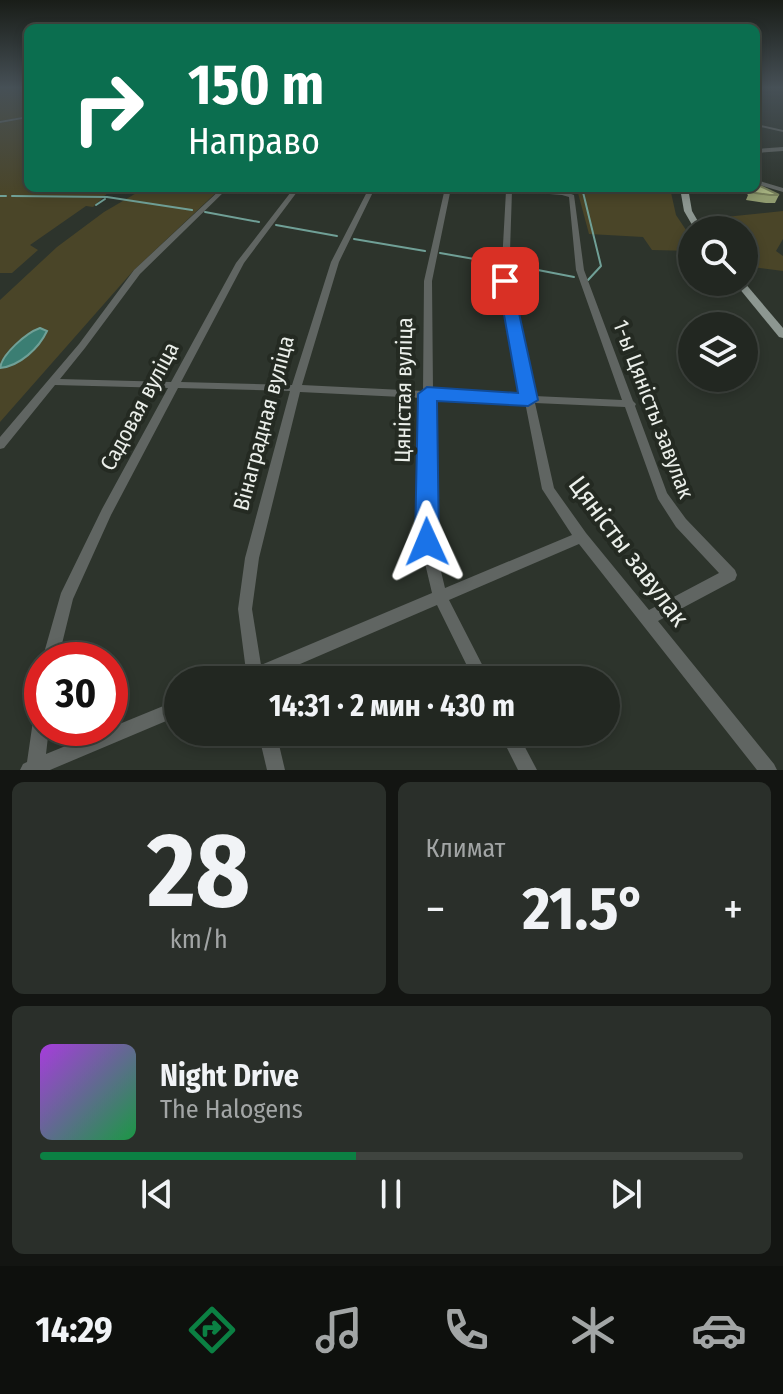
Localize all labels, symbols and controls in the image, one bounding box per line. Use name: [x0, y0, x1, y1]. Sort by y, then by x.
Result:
text: 150 m: [188, 52, 324, 119]
icon: right: [56, 56, 160, 160]
text: Направо: [188, 120, 320, 164]
map controls: [678, 216, 758, 392]
button: search: [678, 216, 758, 296]
pin: [471, 247, 539, 315]
icon: arrive: [483, 259, 527, 303]
button: layers: [678, 312, 758, 392]
street label: 1-ы Цяністы завулак: [607, 316, 700, 503]
street label: Цяністая вуліца: [389, 317, 418, 463]
street label: Вінаградная вуліца: [227, 333, 300, 514]
street label: Садовая вуліца: [94, 337, 185, 475]
street label: Цяністы завулак: [562, 470, 695, 633]
position arrow: [385, 500, 469, 584]
speed limit sign: 30: [24, 642, 128, 746]
text: 14:31 · 2 мин · 430 m: [269, 688, 515, 724]
text: 28: [147, 809, 250, 934]
text: Климат: [426, 833, 505, 864]
text: 21.5°: [522, 873, 646, 945]
text: −: [426, 883, 445, 936]
text: +: [723, 883, 743, 936]
text: km/h: [170, 924, 228, 955]
text: Night Drive: [160, 1058, 299, 1094]
text: The Halogens: [160, 1094, 303, 1125]
icon: previous: [135, 1172, 179, 1216]
icon: pause: [369, 1172, 413, 1216]
icon: next: [604, 1172, 648, 1216]
icon: directions: [184, 1302, 240, 1358]
icon: music: [311, 1302, 367, 1358]
icon: phone: [438, 1302, 494, 1358]
icon: climate: [565, 1302, 621, 1358]
icon: car: [691, 1302, 747, 1358]
text: 14:29: [35, 1308, 113, 1352]

